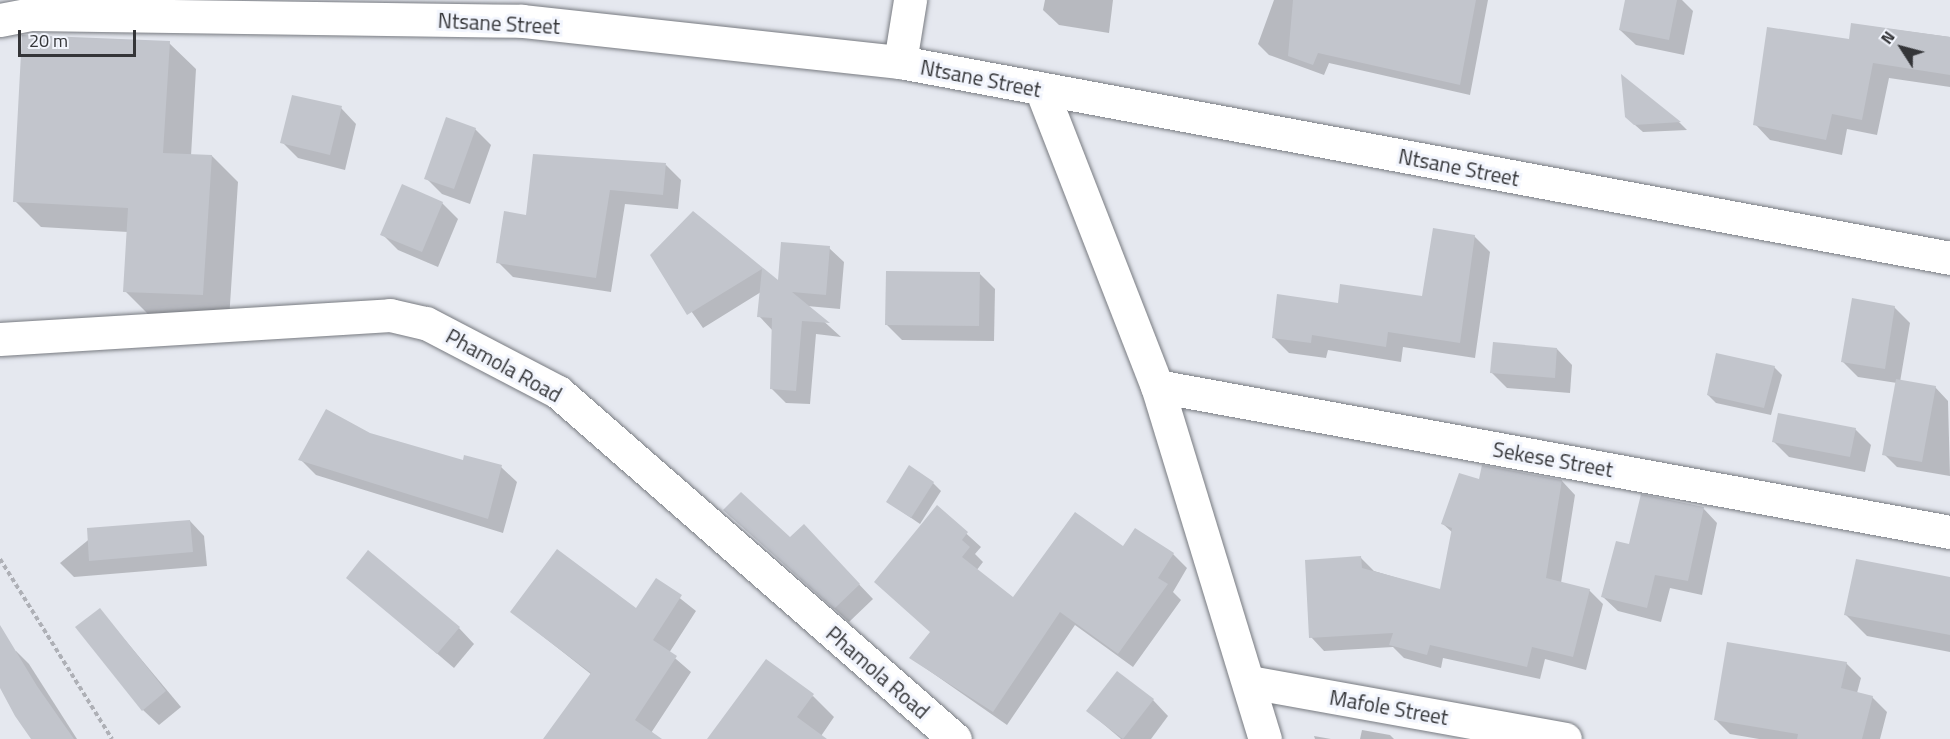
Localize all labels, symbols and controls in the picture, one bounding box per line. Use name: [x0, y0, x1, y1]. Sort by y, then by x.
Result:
street label: Ntsane Street: [437, 7, 561, 39]
scale bar: [21, 18, 140, 56]
north arrow: [1872, 18, 1932, 78]
text: N: [1874, 26, 1900, 49]
text: 20 m: [29, 27, 68, 54]
street label: Ntsane Street: [918, 54, 1044, 102]
street label: Ntsane Street: [1396, 143, 1522, 191]
street label: Phamola Road: [442, 323, 566, 407]
street label: Sekese Street: [1491, 436, 1615, 482]
street label: Phamola Road: [821, 620, 935, 724]
street label: Mafole Street: [1328, 684, 1450, 730]

